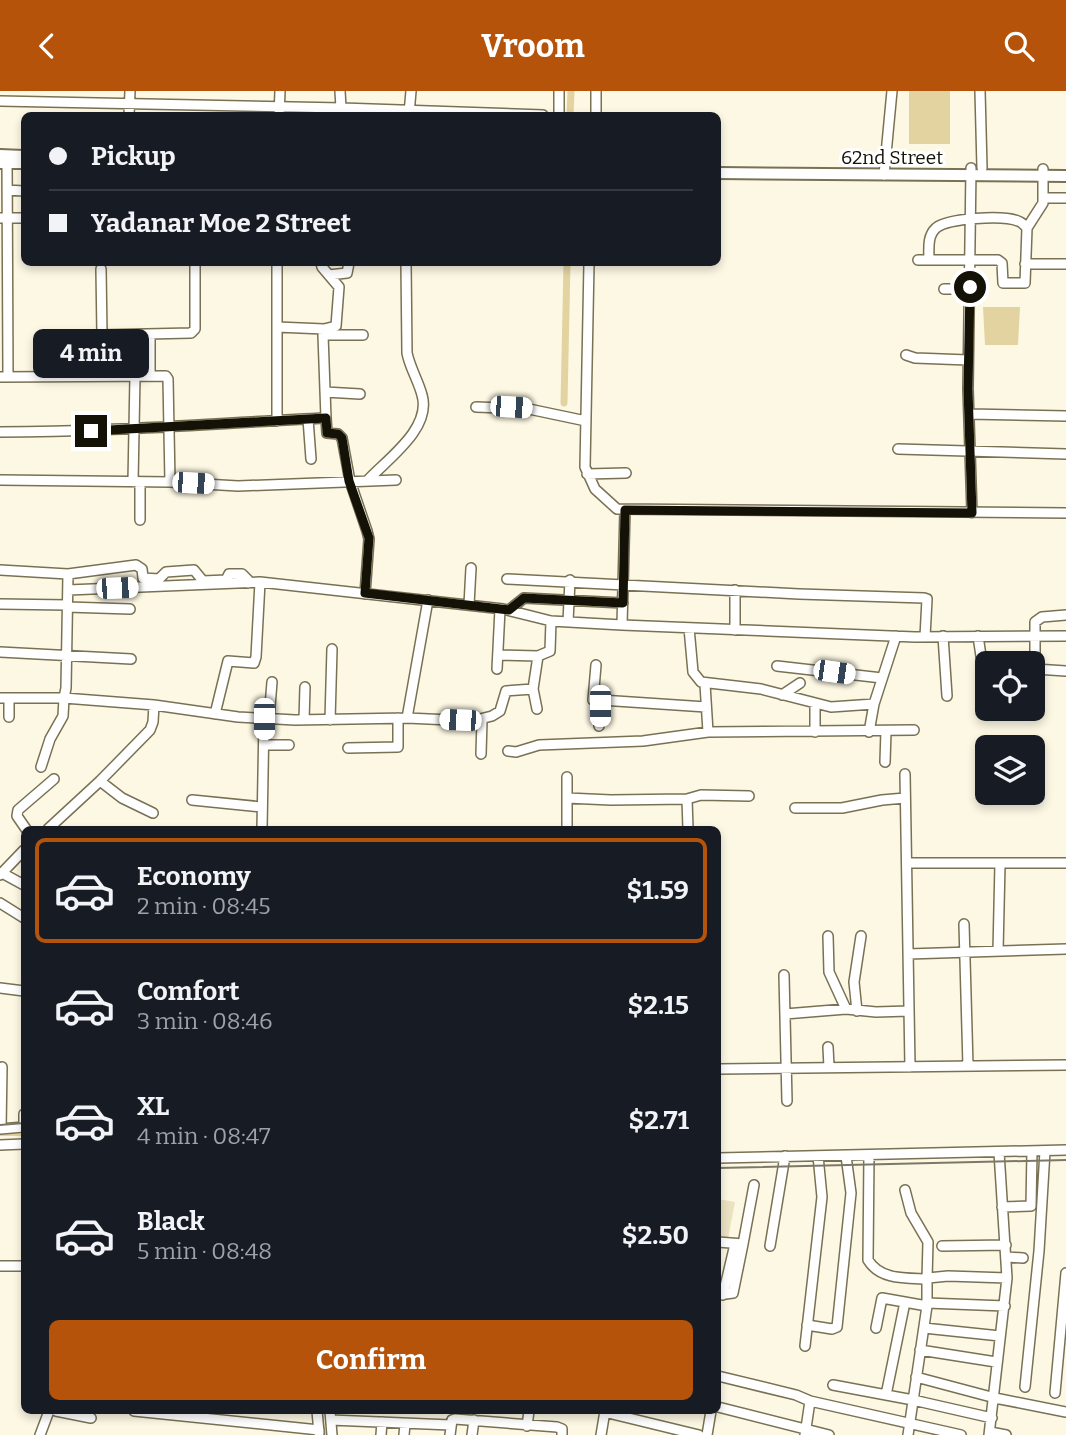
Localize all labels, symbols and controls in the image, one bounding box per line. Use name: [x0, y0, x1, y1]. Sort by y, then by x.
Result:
icon: back: [28, 27, 66, 65]
text: Vroom: [481, 27, 585, 65]
icon: search: [1000, 27, 1038, 65]
text: Pickup: [91, 141, 176, 172]
street label: 62nd Street: [841, 146, 943, 169]
text: Yadanar Moe 2 Street: [91, 208, 351, 239]
route start: [954, 271, 986, 303]
callout: 4 min: [33, 329, 149, 379]
text: 4 min: [60, 339, 122, 367]
car: [490, 395, 533, 419]
route end: [75, 415, 107, 447]
car: [172, 471, 215, 495]
car: [96, 577, 139, 599]
map controls: [975, 651, 1045, 805]
button: locate: [975, 651, 1045, 721]
car: [812, 659, 857, 685]
car: [590, 685, 611, 727]
car: [254, 698, 275, 740]
car: [439, 709, 482, 731]
button: layers: [975, 735, 1045, 805]
icon: car: [53, 859, 116, 922]
text: Economy: [137, 861, 251, 892]
text: $1.59: [627, 875, 689, 906]
text: 2 min · 08:45: [137, 892, 271, 920]
icon: car: [53, 974, 116, 1037]
text: Comfort: [137, 976, 240, 1007]
text: $2.15: [628, 990, 689, 1021]
text: 3 min · 08:46: [137, 1007, 272, 1035]
icon: car: [53, 1089, 116, 1152]
text: XL: [137, 1091, 169, 1122]
text: $2.71: [628, 1105, 689, 1136]
text: 4 min · 08:47: [137, 1122, 271, 1150]
icon: car: [53, 1204, 116, 1267]
text: Black: [137, 1206, 205, 1237]
text: $2.50: [622, 1220, 689, 1251]
text: 5 min · 08:48: [137, 1237, 272, 1265]
button: Confirm: [49, 1320, 693, 1400]

